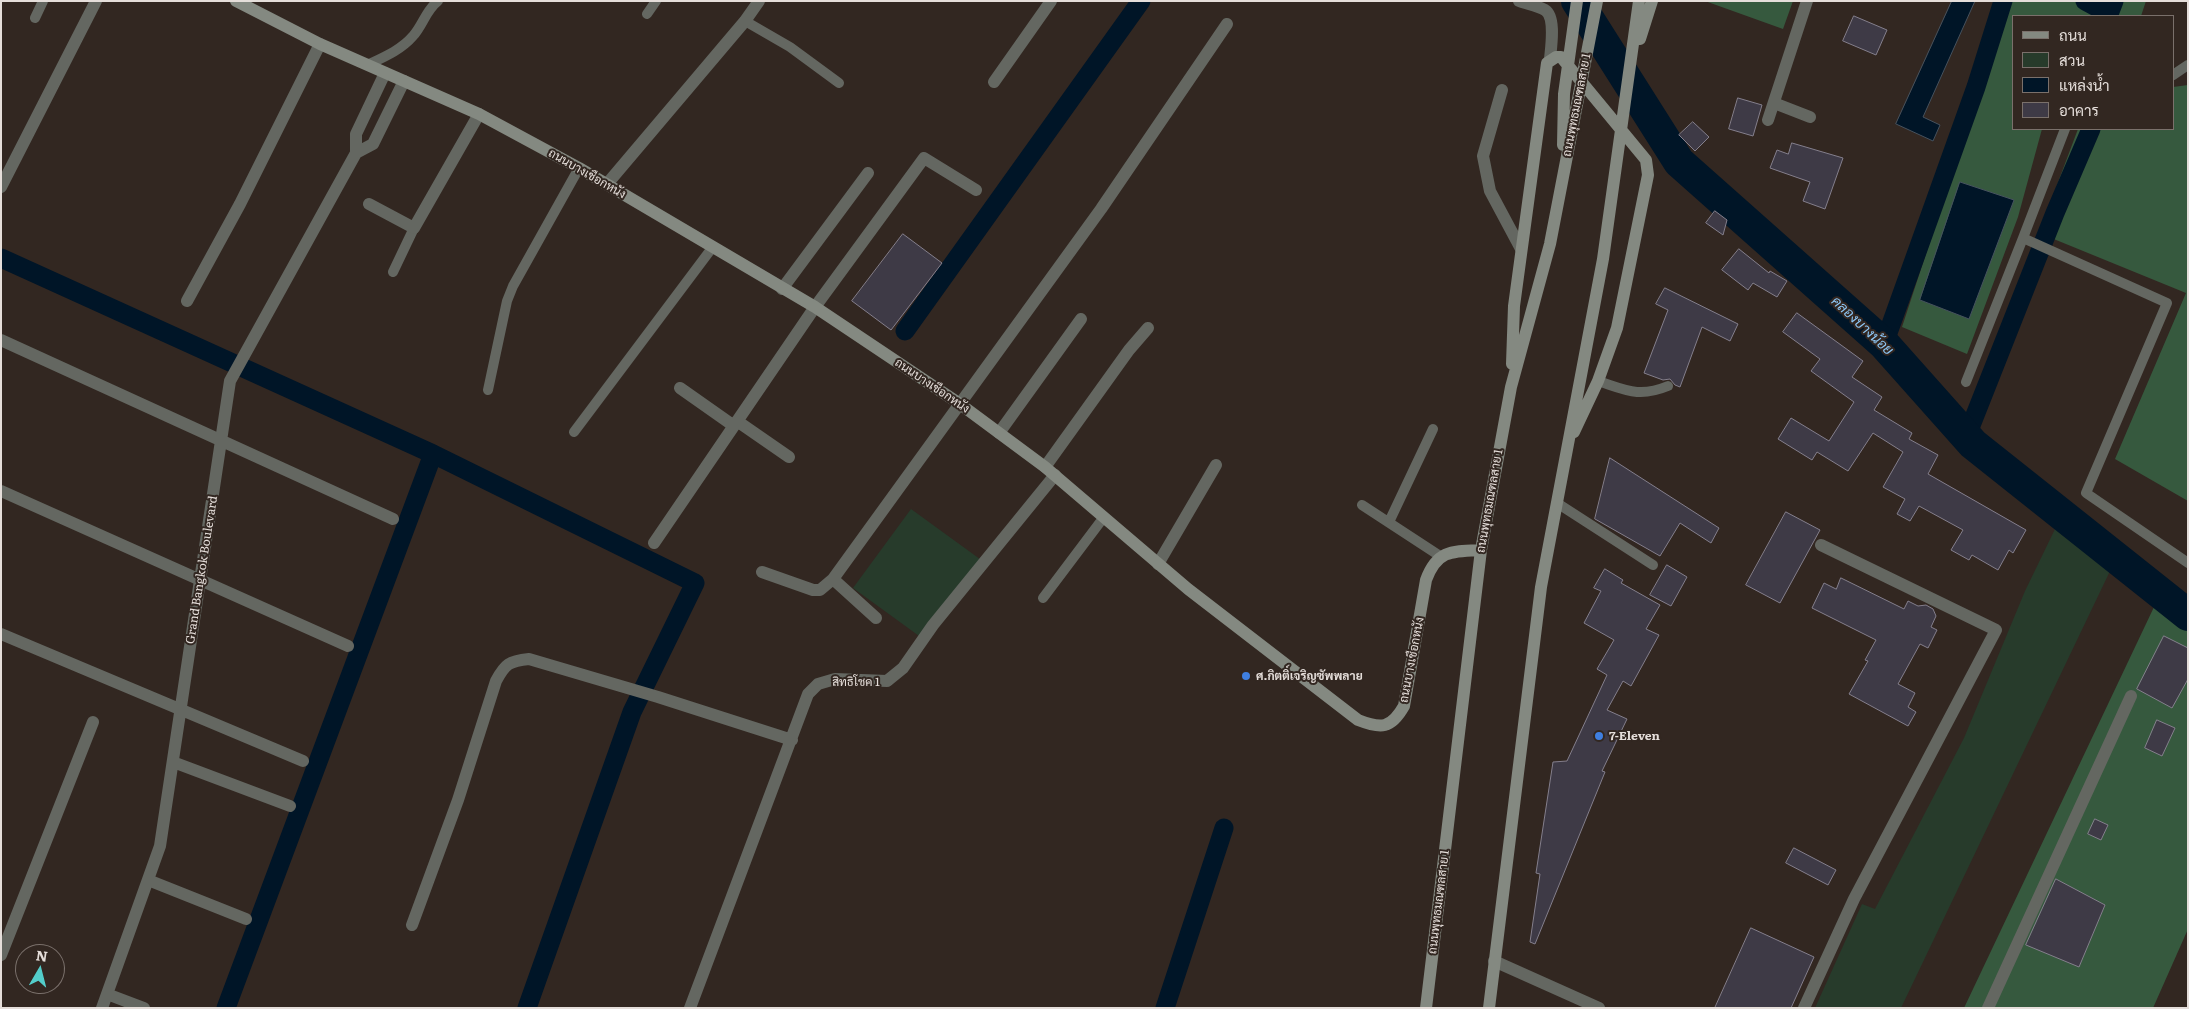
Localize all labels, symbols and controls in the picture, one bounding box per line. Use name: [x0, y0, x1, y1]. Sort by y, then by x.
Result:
legend: [2012, 15, 2174, 130]
text: ถนน: [2059, 23, 2087, 46]
text: สวน: [2059, 48, 2085, 71]
street label: ถนนพุทธมณฑลสาย 1: [1560, 52, 1594, 158]
text: แหล่งน้ำ: [2059, 73, 2110, 96]
text: อาคาร: [2059, 98, 2099, 121]
street label: ถนนบางเชือกหนัง: [546, 146, 628, 202]
water label: คลองบางน้อย: [1828, 293, 1896, 359]
street label: ถนนบางเชือกหนัง: [892, 356, 972, 416]
street label: ถนนพุทธมณฑลสาย 1: [1474, 448, 1506, 554]
street label: Grand Bangkok Boulevard: [183, 495, 221, 645]
street label: ถนนบางเชือกหนัง: [1397, 616, 1427, 704]
place label: ศ.กิตติ์เจริญซัพพลาย: [1256, 669, 1363, 683]
marker: ศ.กิตติ์เจริญซัพพลาย: [1240, 670, 1252, 682]
street label: สิทธิโชค 1: [832, 675, 880, 689]
place label: 7-Eleven: [1609, 729, 1660, 743]
marker: 7-Eleven: [1593, 730, 1605, 742]
street label: ถนนพุทธมณฑลสาย 1: [1425, 849, 1453, 955]
north arrow: [15, 944, 65, 994]
text: N: [35, 944, 49, 966]

